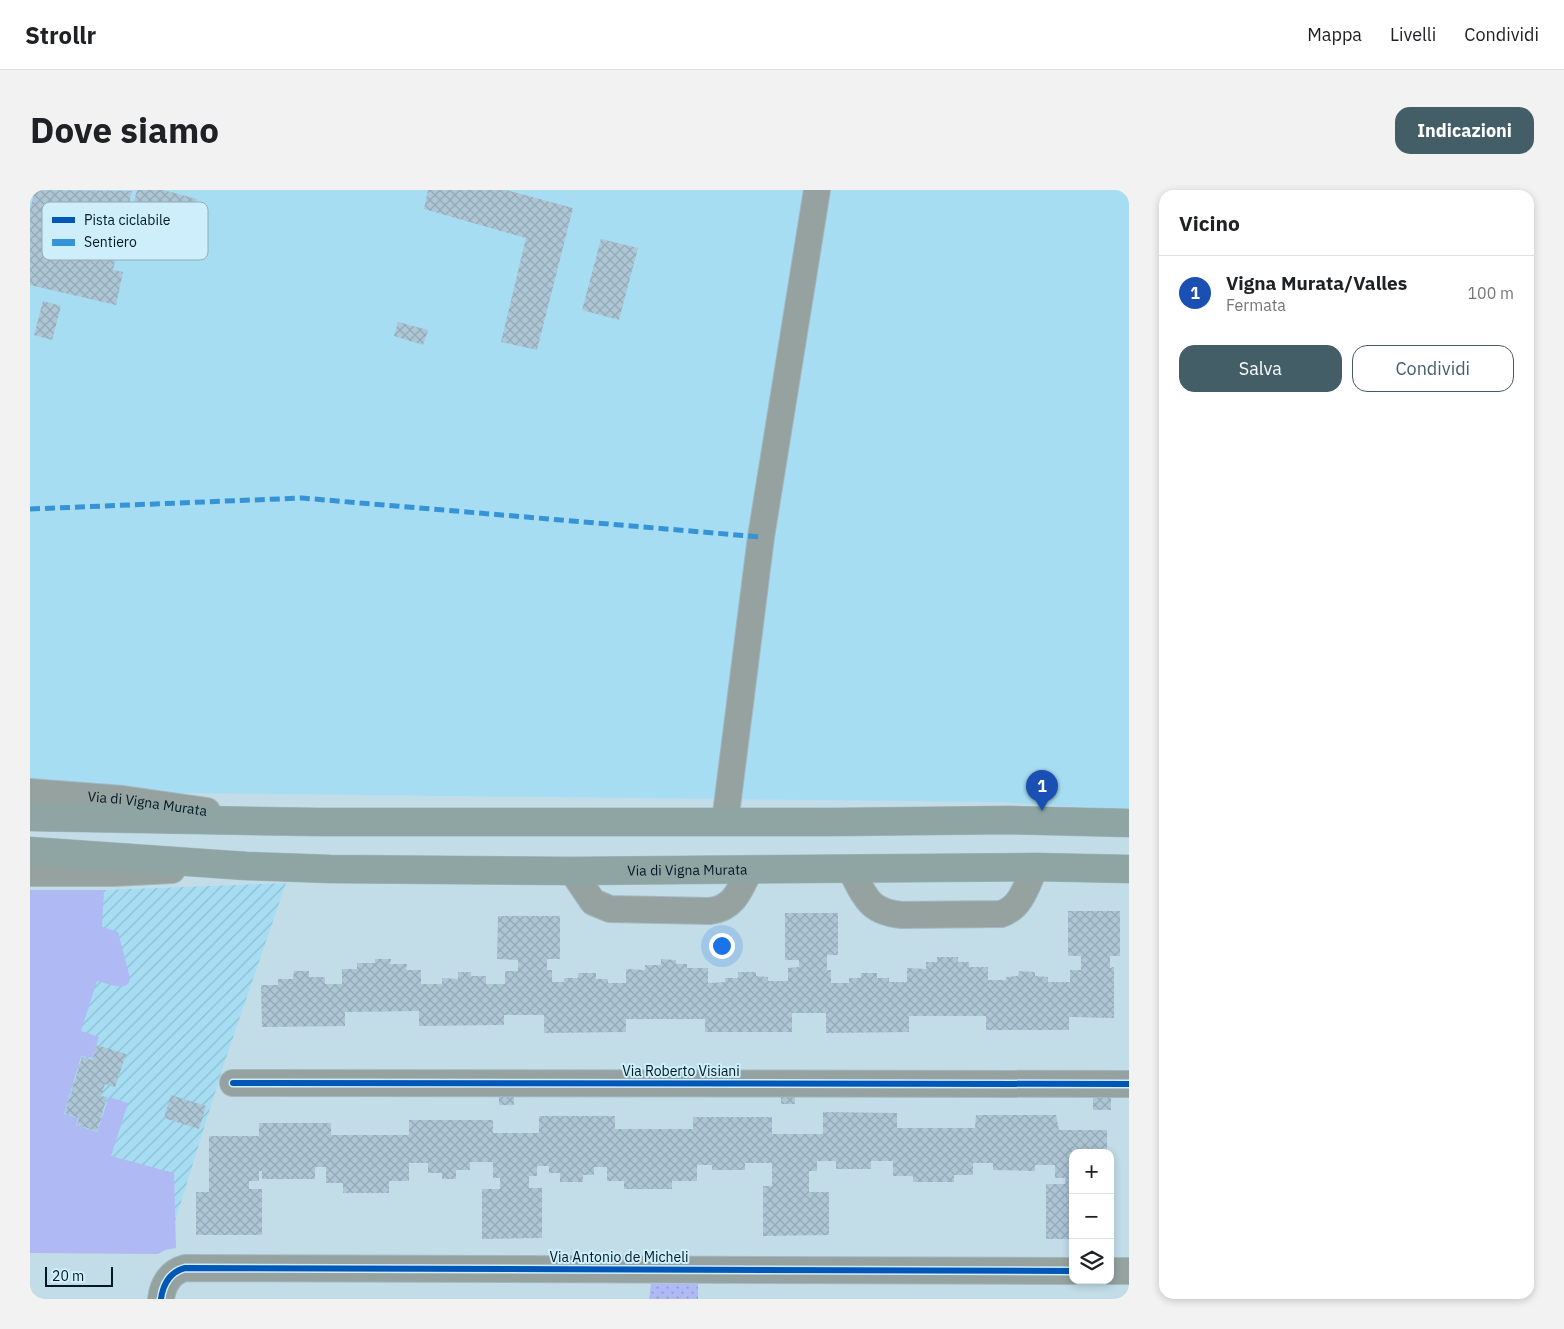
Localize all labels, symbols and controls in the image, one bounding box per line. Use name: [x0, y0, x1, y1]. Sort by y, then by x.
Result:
text: Strollr: [25, 19, 96, 51]
text: Mappa: [1307, 23, 1362, 46]
text: Livelli: [1390, 23, 1436, 46]
text: Condividi: [1464, 23, 1539, 46]
text: Dove siamo: [30, 107, 219, 153]
button: Indicazioni: [1395, 107, 1534, 154]
legend: [42, 202, 208, 260]
text: Vicino: [1179, 209, 1240, 237]
text: Pista ciclabile: [84, 211, 171, 229]
text: Sentiero: [84, 233, 137, 251]
text: Vigna Murata/Valles: [1226, 271, 1407, 295]
text: 1: [1190, 283, 1200, 303]
text: 100 m: [1467, 283, 1514, 303]
text: Fermata: [1226, 295, 1286, 315]
button: Salva: [1179, 345, 1342, 392]
button: Condividi: [1352, 345, 1514, 392]
pin: 1: [1026, 770, 1058, 811]
street label: Via di Vigna Murata: [87, 787, 209, 820]
street label: Via di Vigna Murata: [627, 860, 748, 880]
your location: [709, 933, 735, 959]
street label: Via Roberto Visiani: [622, 1062, 740, 1080]
map controls: [1069, 1149, 1114, 1284]
button: +: [1069, 1149, 1114, 1194]
button: −: [1069, 1194, 1114, 1239]
button: layers: [1069, 1239, 1114, 1284]
street label: Via Antonio de Micheli: [550, 1248, 689, 1266]
scale bar: [45, 1264, 112, 1287]
text: 20 m: [52, 1267, 84, 1285]

